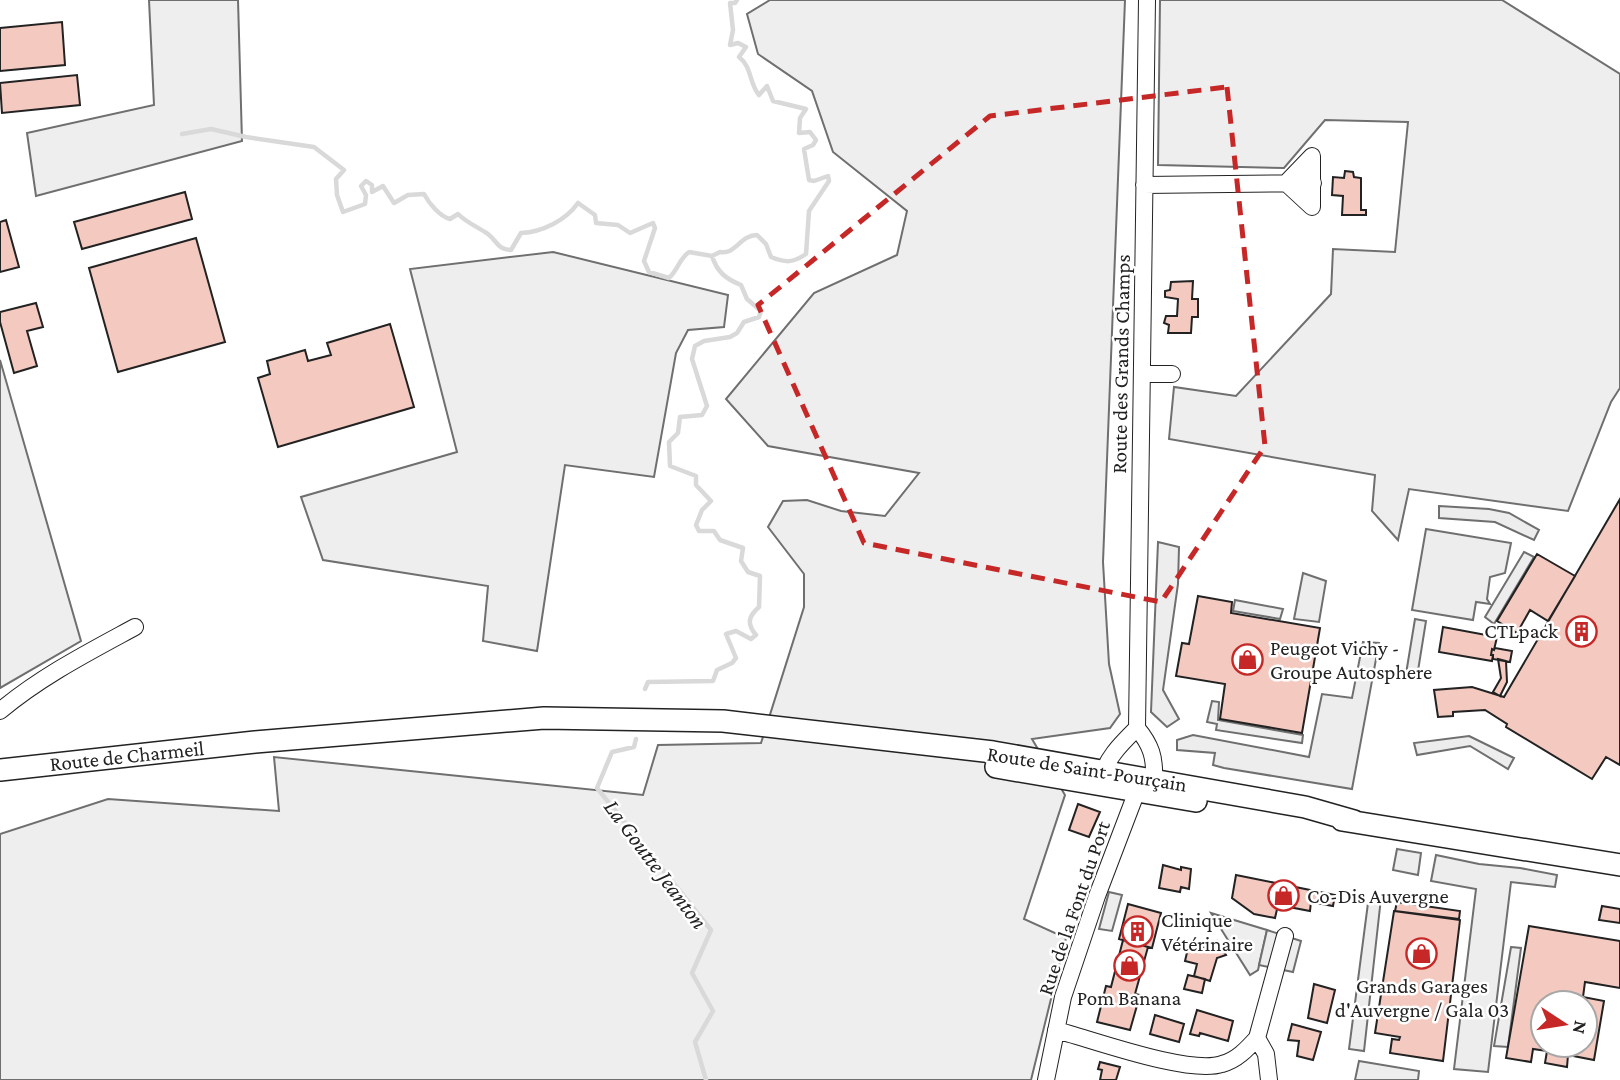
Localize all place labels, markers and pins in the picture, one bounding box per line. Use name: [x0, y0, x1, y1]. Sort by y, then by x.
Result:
building icon: CTLpack: [1564, 614, 1598, 648]
place label: CTLpack: [1484, 619, 1558, 643]
place label: Peugeot Vichy - Groupe Autosphere: [1270, 636, 1432, 684]
shop icon: Peugeot Vichy - Groupe Autosphere: [1230, 643, 1264, 677]
shop icon: Co-Dis Auvergne: [1267, 879, 1301, 913]
place label: Co-Dis Auvergne: [1307, 884, 1449, 908]
place label: Clinique Vétérinaire: [1161, 908, 1253, 956]
building icon: Clinique Vétérinaire: [1121, 915, 1155, 949]
shop icon: Grands Garages d'Auvergne / Gala 03: [1405, 937, 1439, 971]
shop icon: Pom Banana: [1112, 949, 1146, 983]
place label: Grands Garages d'Auvergne / Gala 03: [1335, 974, 1509, 1022]
place label: Pom Banana: [1077, 986, 1182, 1010]

